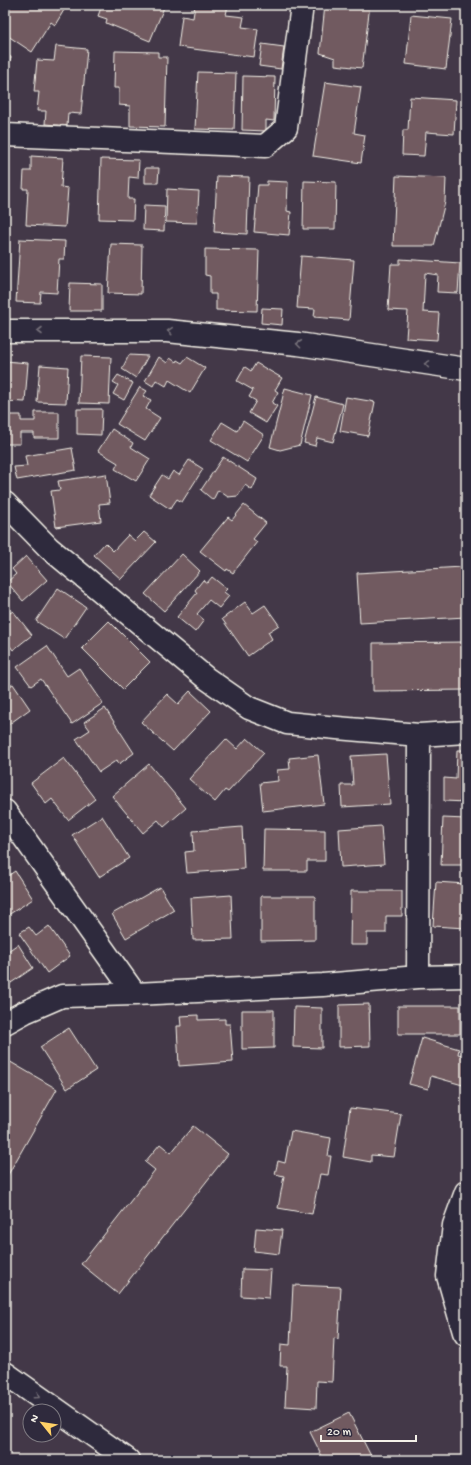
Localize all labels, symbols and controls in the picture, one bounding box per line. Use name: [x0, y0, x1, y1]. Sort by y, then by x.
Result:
one-way arrow: [37, 327, 43, 335]
one-way arrow: [167, 327, 173, 336]
one-way arrow: [296, 340, 302, 349]
one-way arrow: [424, 360, 431, 368]
one-way arrow: [33, 1391, 40, 1399]
north arrow: [22, 1403, 62, 1443]
text: N: [28, 1413, 42, 1425]
scale bar: [321, 1417, 416, 1443]
text: 20 m: [327, 1426, 352, 1440]

